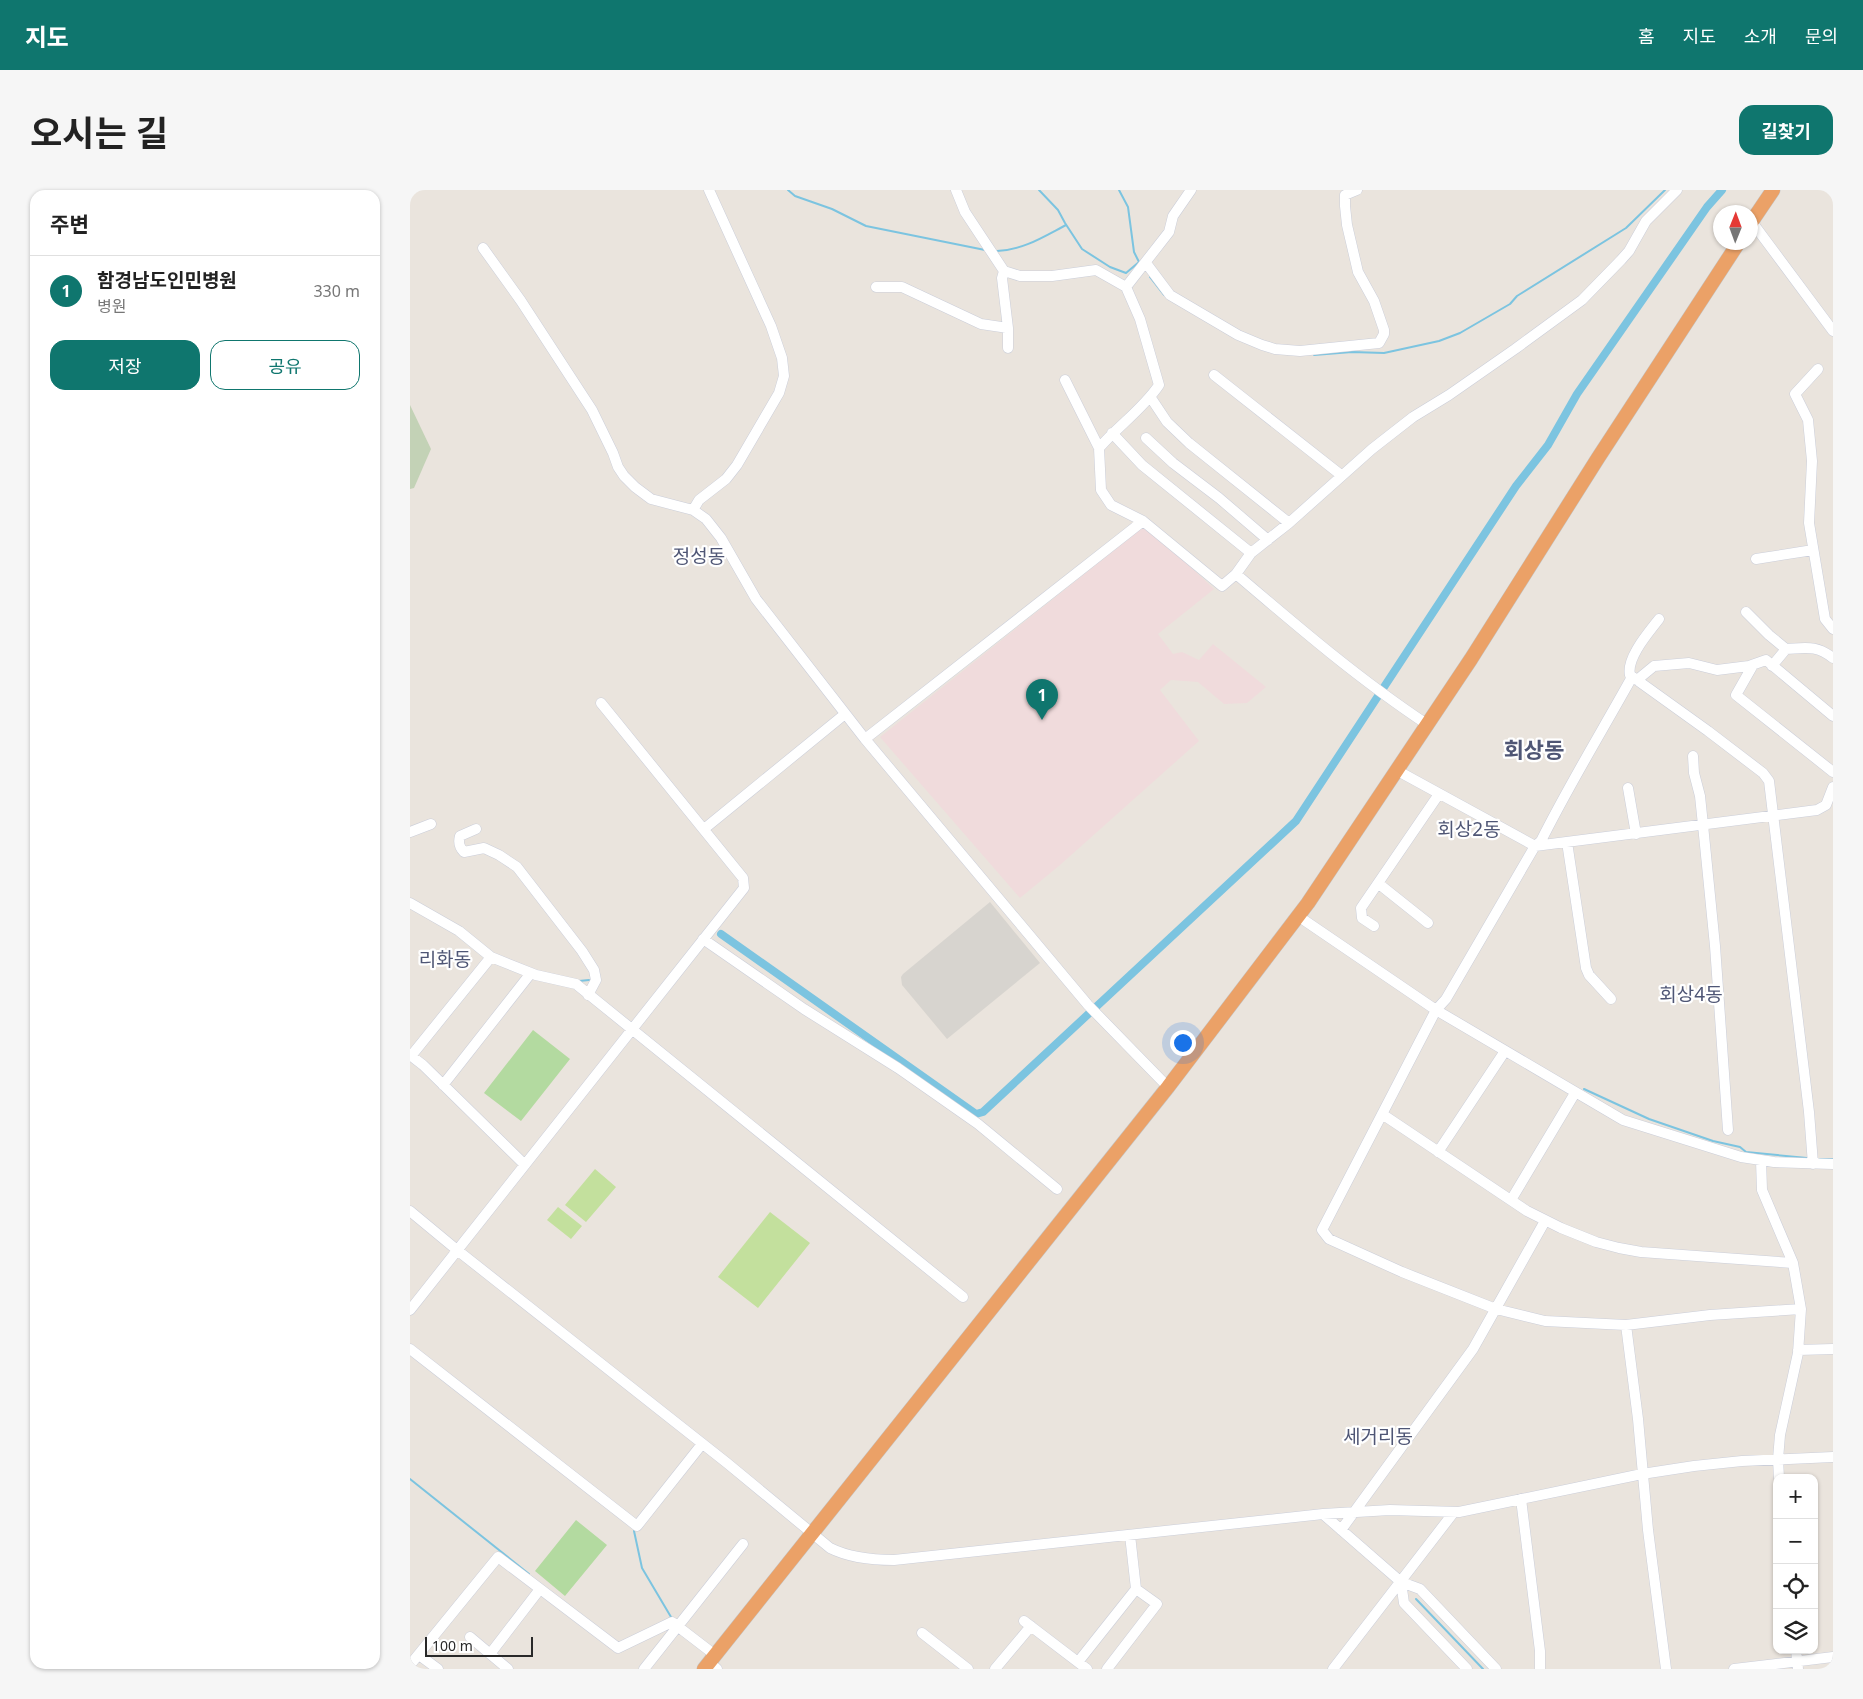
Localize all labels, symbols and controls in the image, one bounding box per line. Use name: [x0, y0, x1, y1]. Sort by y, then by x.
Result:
text: 지도: [25, 20, 69, 53]
text: 홈: [1638, 24, 1655, 48]
text: 지도: [1683, 24, 1716, 48]
text: 소개: [1744, 24, 1777, 48]
text: 문의: [1805, 24, 1838, 48]
button: 길찾기: [1739, 105, 1833, 155]
text: 오시는 길: [30, 109, 168, 156]
north arrow: [1713, 205, 1758, 250]
text: 주변: [50, 210, 89, 238]
text: 함경남도인민병원: [97, 267, 237, 293]
text: 1: [61, 280, 71, 302]
text: 330 m: [313, 280, 360, 302]
text: 병원: [97, 295, 126, 317]
button: 저장: [50, 340, 200, 390]
button: 공유: [210, 340, 360, 390]
district label: 정성동: [673, 543, 725, 569]
pin: 1: [1026, 679, 1058, 720]
district label: 회상동: [1504, 734, 1564, 764]
district label: 회상2동: [1437, 816, 1501, 842]
district label: 리화동: [419, 946, 471, 972]
district label: 회상4동: [1659, 981, 1723, 1007]
your location: [1170, 1030, 1196, 1056]
district label: 세거리동: [1343, 1423, 1413, 1449]
map controls: [1773, 1474, 1818, 1654]
button: +: [1773, 1474, 1818, 1519]
button: −: [1773, 1519, 1818, 1564]
button: locate: [1773, 1564, 1818, 1609]
button: layers: [1773, 1609, 1818, 1654]
scale bar: [425, 1634, 532, 1657]
text: 100 m: [432, 1636, 473, 1655]

